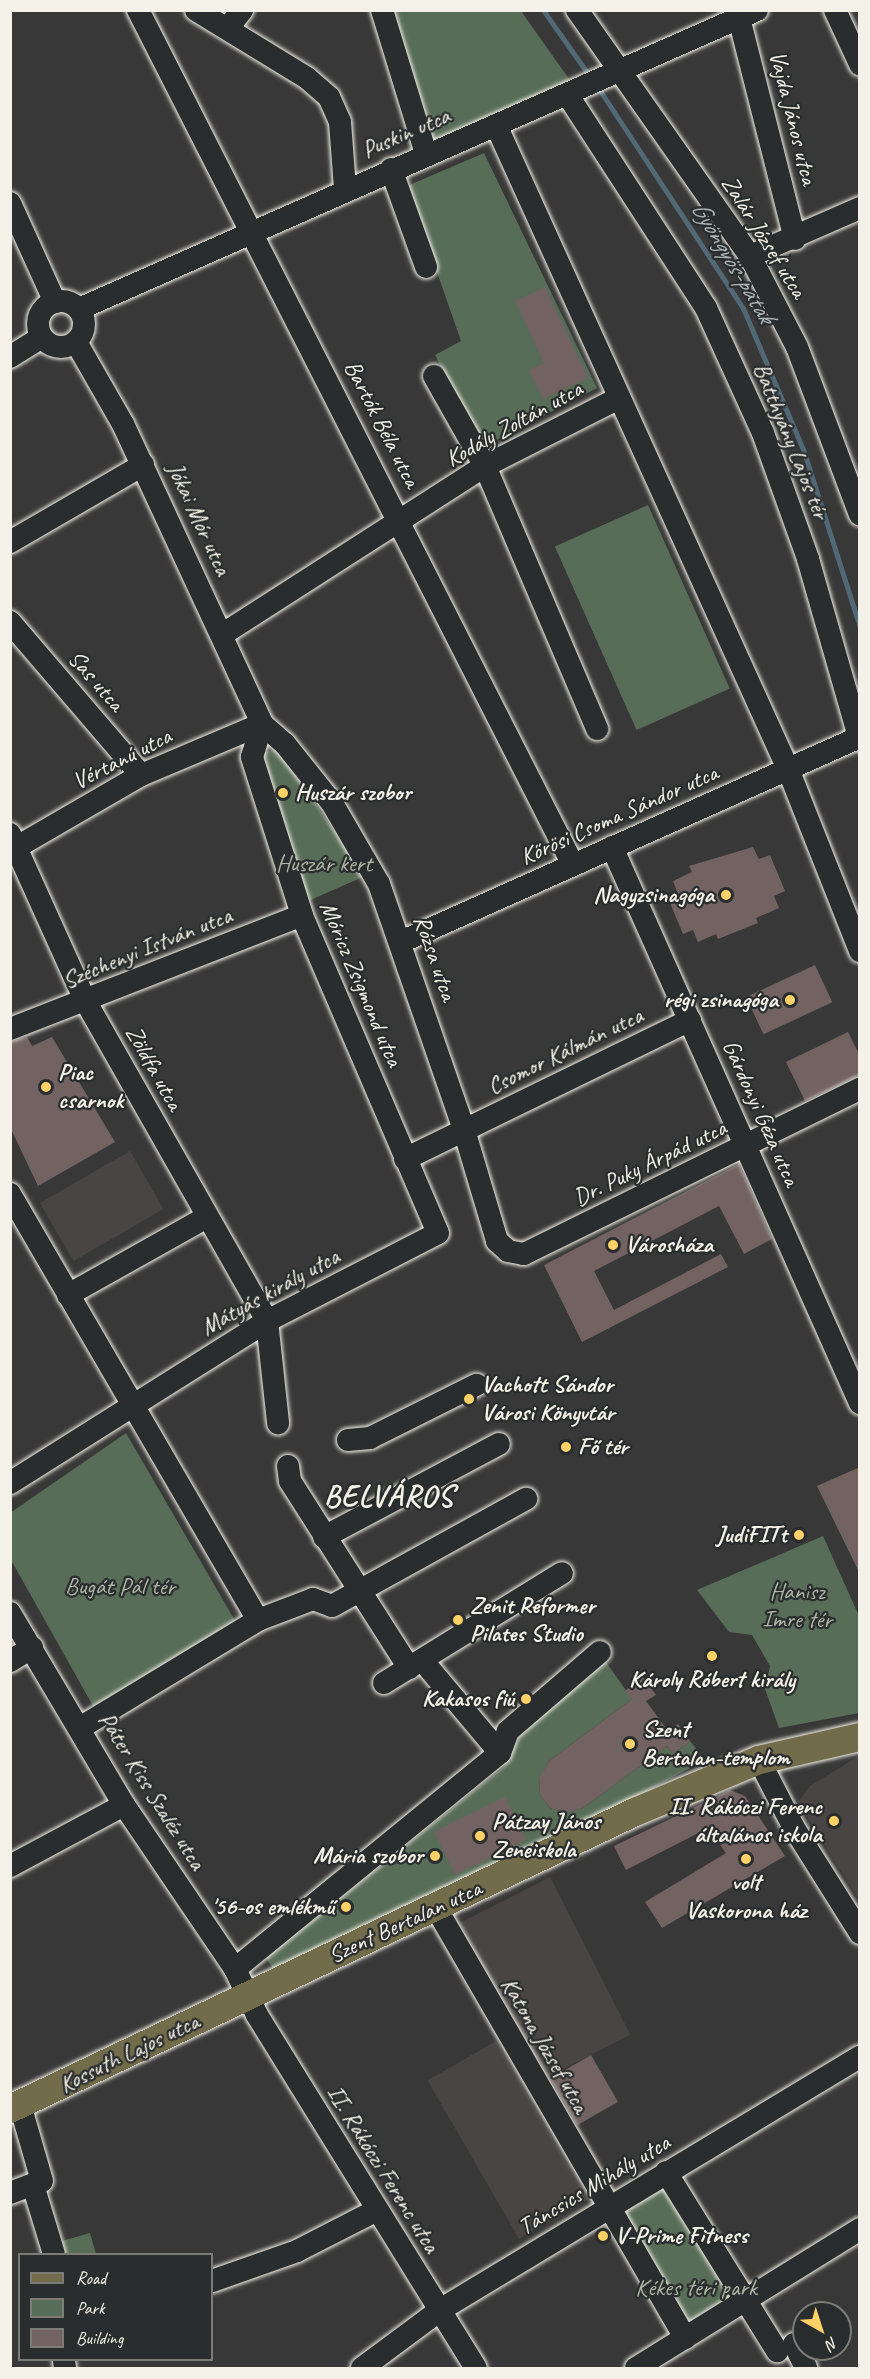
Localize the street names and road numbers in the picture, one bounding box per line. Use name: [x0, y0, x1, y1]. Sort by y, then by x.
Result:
street label: Vajda János utca: [762, 48, 824, 188]
street label: Puskin utca: [358, 102, 454, 164]
street label: Zalár József utca: [715, 171, 813, 303]
street label: Bartók Béla utca: [338, 356, 426, 492]
street label: Batthyány Lajos tér: [747, 359, 835, 523]
street label: Kodály Zoltán utca: [441, 375, 587, 473]
street label: Jókai Mór utca: [161, 458, 237, 580]
street label: Sas utca: [62, 645, 130, 717]
street label: Vértanú utca: [68, 722, 176, 796]
street label: Kőrösi Csoma Sándor utca: [515, 758, 723, 872]
street label: Móricz Zsigmond utca: [313, 897, 409, 1071]
street label: Széchenyi István utca: [58, 901, 236, 995]
street label: Rózsa utca: [407, 912, 463, 1004]
street label: Csomor Kálmán utca: [483, 1001, 647, 1101]
street label: Zöldfa utca: [119, 1021, 189, 1115]
street label: Gárdonyi Géza utca: [716, 1036, 806, 1190]
street label: Dr. Puky Árpád utca: [569, 1114, 731, 1212]
street label: Mátyás király utca: [196, 1242, 344, 1342]
street label: Páter Kiss Szaléz utca: [92, 1707, 212, 1875]
street label: Szent Bertalan utca: [325, 1874, 485, 1970]
street label: Katona József utca: [495, 1972, 595, 2118]
street label: Kossuth Lajos utca: [54, 2007, 204, 2099]
street label: II. Rákóczi Ferenc utca: [320, 2080, 446, 2258]
street label: Táncsics Mihály utca: [513, 2128, 675, 2242]

